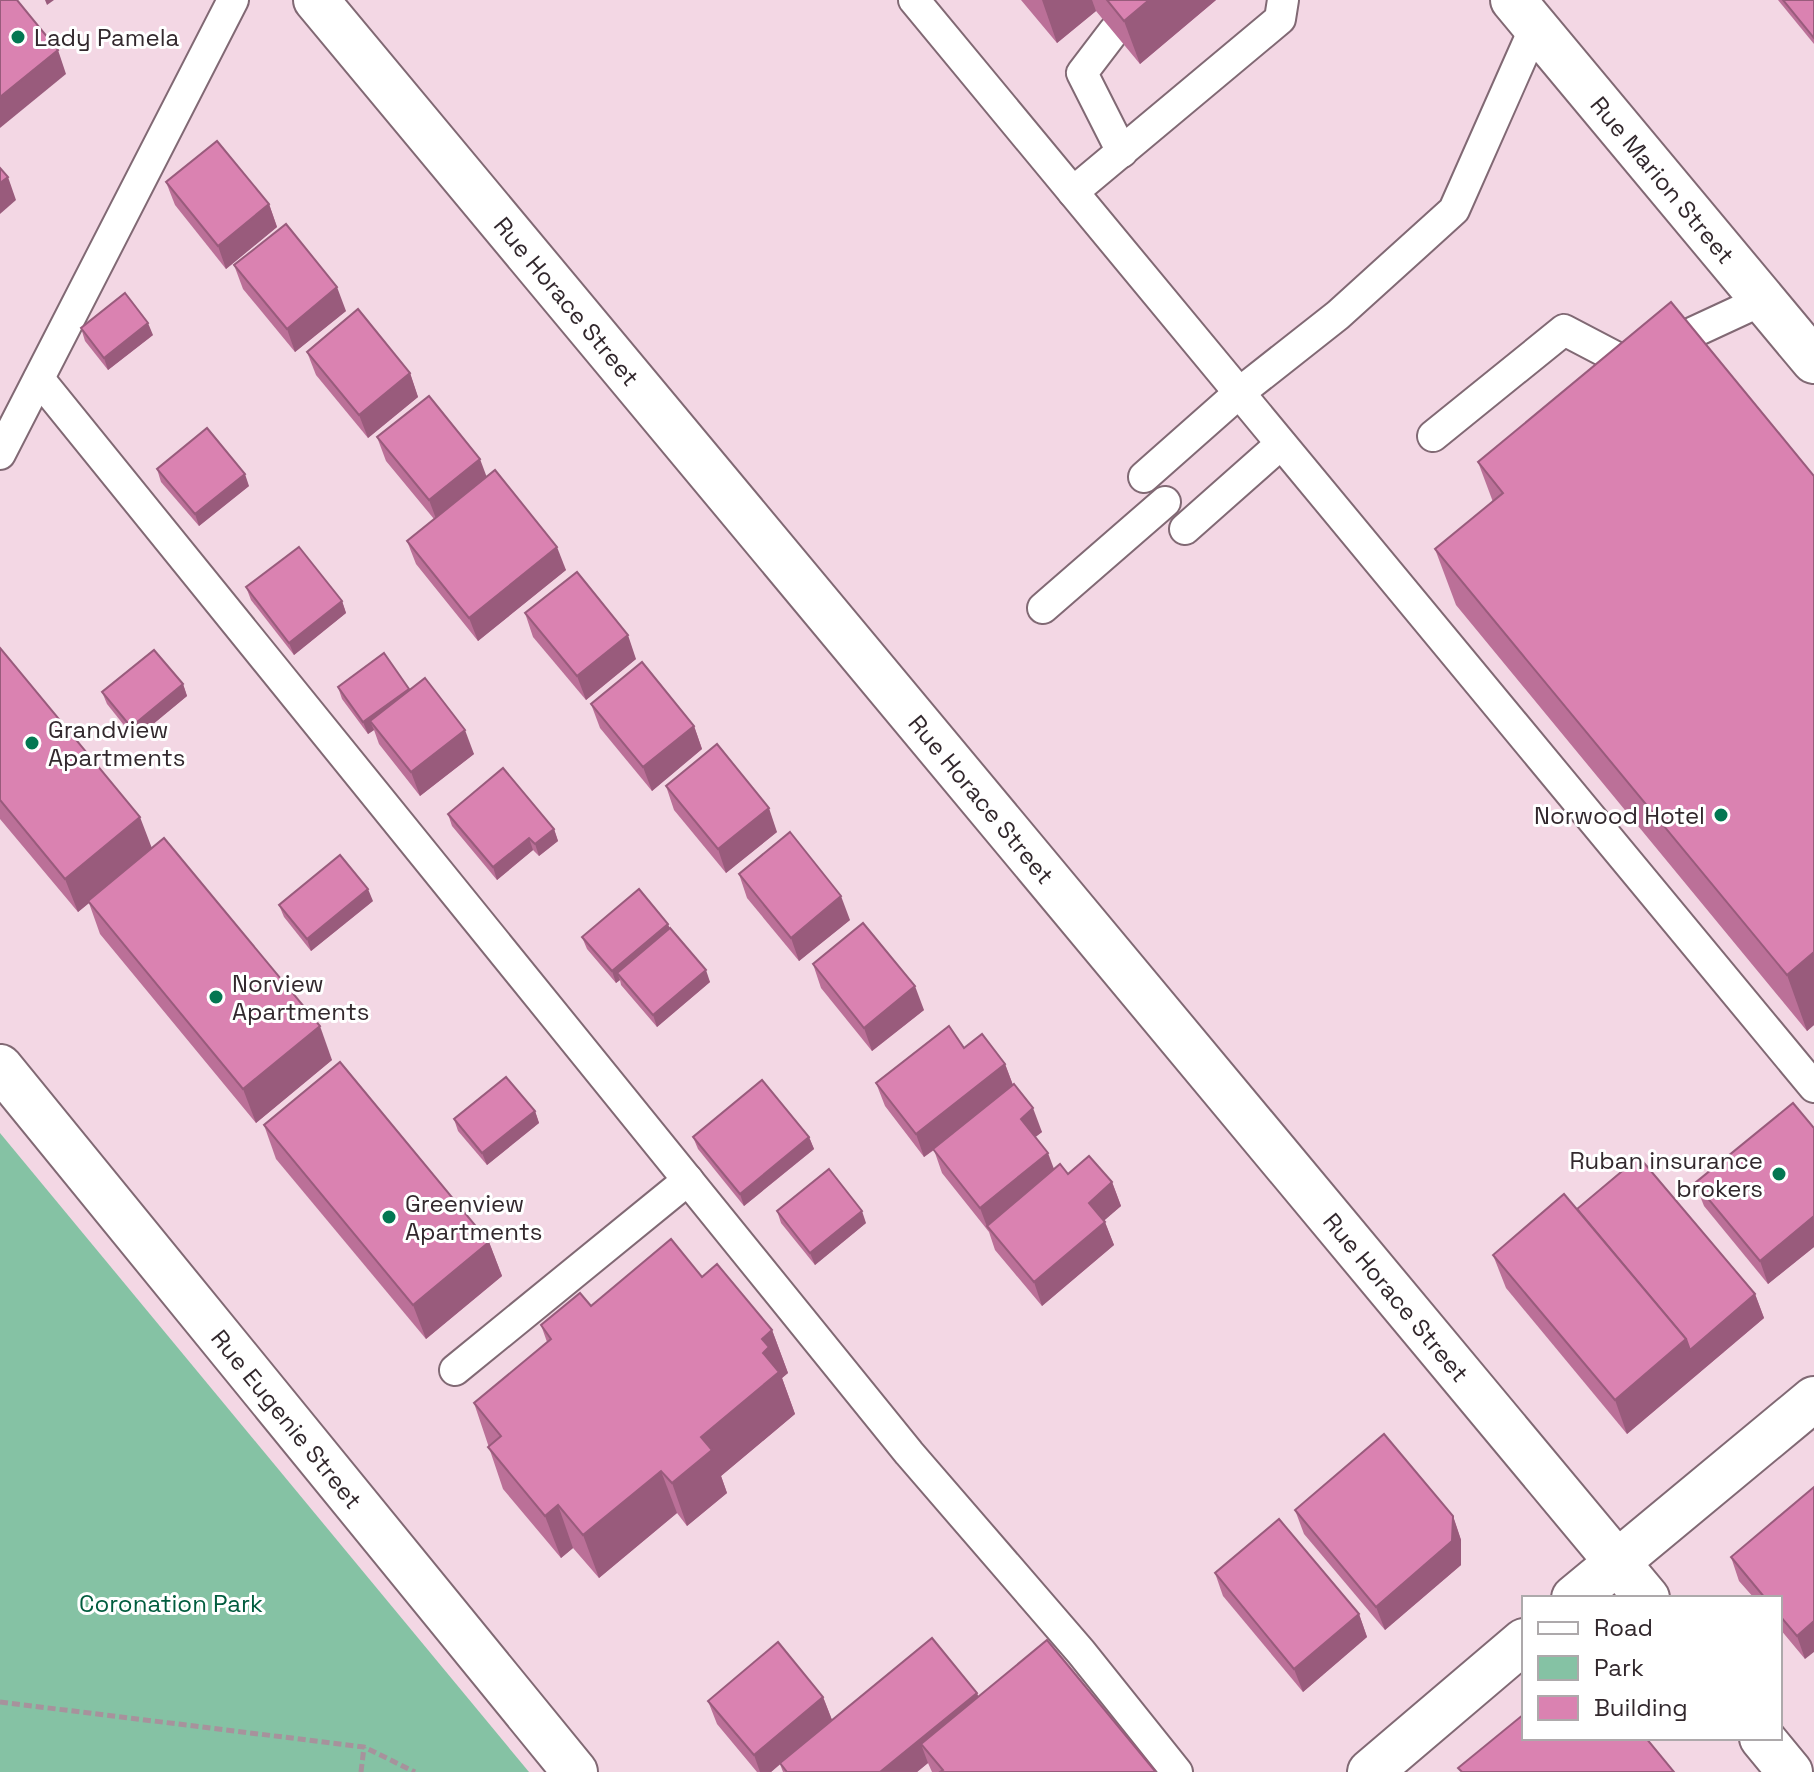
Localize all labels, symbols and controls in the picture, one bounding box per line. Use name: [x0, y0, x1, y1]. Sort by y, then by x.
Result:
place label: Lady Pamela: [34, 22, 180, 53]
marker: Lady Pamela: [9, 28, 27, 46]
street label: Rue Marion Street: [1584, 90, 1742, 270]
street label: Rue Horace Street: [487, 210, 646, 392]
street label: Rue Horace Street: [902, 708, 1061, 890]
place label: Grandview Apartments: [48, 714, 185, 773]
marker: Grandview Apartments: [23, 734, 41, 752]
place label: Norwood Hotel: [1534, 800, 1705, 831]
marker: Norwood Hotel: [1712, 806, 1730, 824]
place label: Norview Apartments: [232, 968, 369, 1027]
marker: Norview Apartments: [207, 988, 225, 1006]
place label: Ruban insurance brokers: [1569, 1145, 1763, 1204]
marker: Ruban insurance brokers: [1770, 1165, 1788, 1183]
place label: Greenview Apartments: [405, 1188, 542, 1247]
street label: Rue Horace Street: [1317, 1206, 1476, 1388]
marker: Greenview Apartments: [380, 1208, 398, 1226]
street label: Rue Eugenie Street: [205, 1323, 369, 1515]
park label: Coronation Park: [79, 1588, 263, 1619]
legend: [1522, 1596, 1782, 1740]
text: Road: [1594, 1612, 1653, 1643]
text: Park: [1594, 1652, 1644, 1683]
text: Building: [1594, 1692, 1688, 1723]

